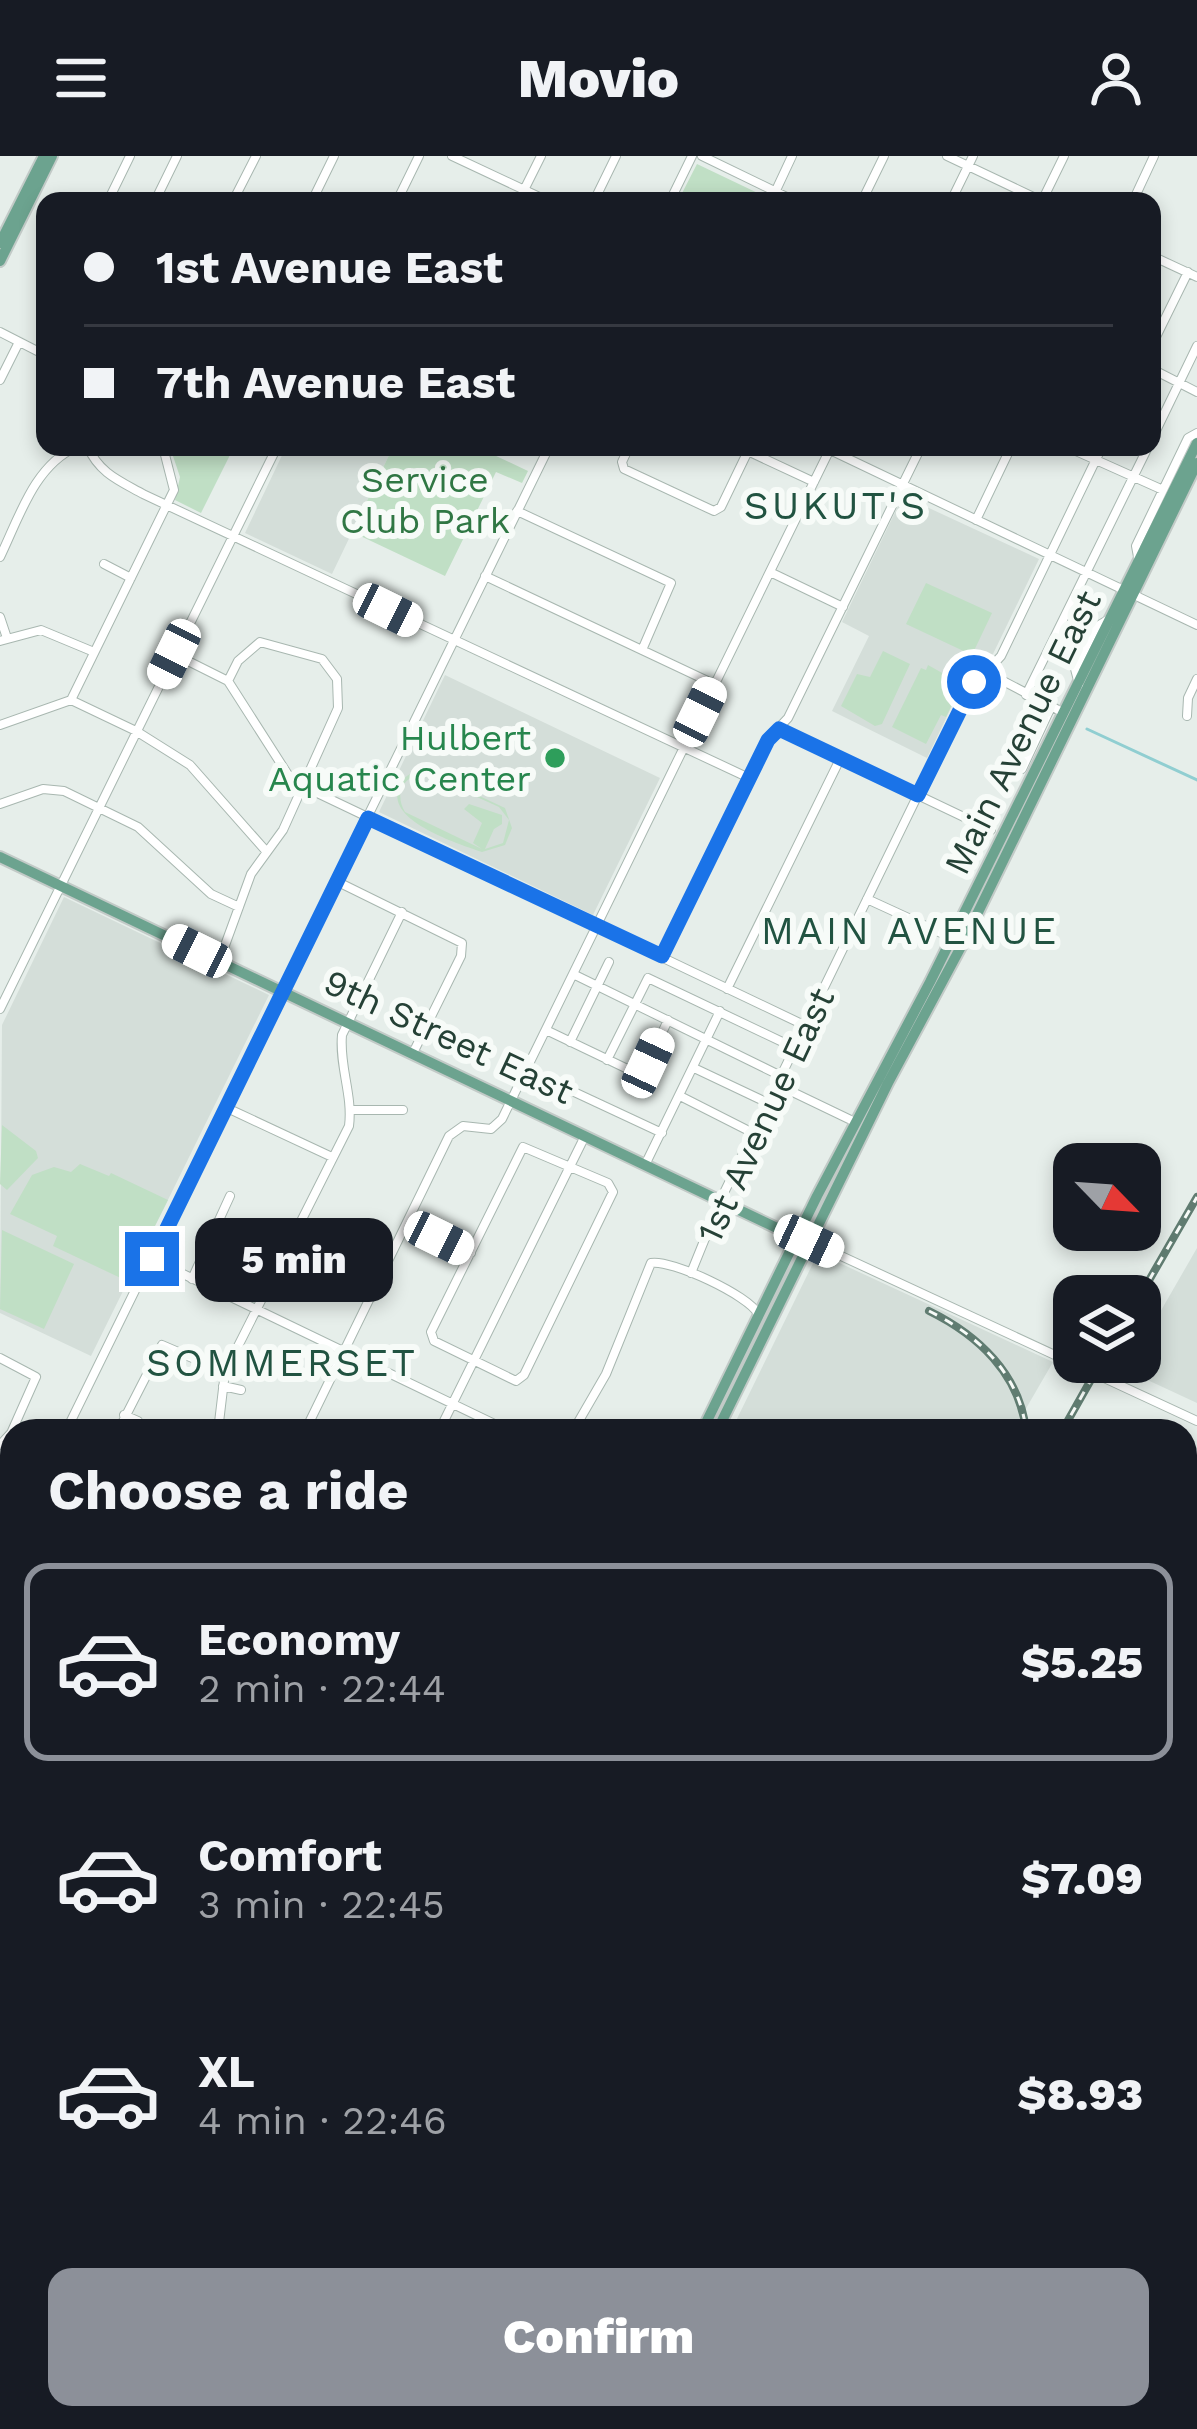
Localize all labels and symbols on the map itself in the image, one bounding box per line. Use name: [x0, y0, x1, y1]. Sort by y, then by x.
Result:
park label: Service Club Park: [340, 459, 510, 542]
district label: SUKUT'S: [744, 483, 928, 528]
car: [348, 578, 428, 642]
street label: Main Avenue East: [936, 584, 1110, 881]
car: [142, 614, 206, 694]
route start: [947, 655, 1001, 709]
car: [668, 672, 732, 752]
place label: Hulbert Aquatic Center: [268, 717, 531, 800]
marker: Hulbert Aquatic Center: [542, 745, 568, 771]
district label: MAIN AVENUE: [761, 908, 1059, 953]
car: [157, 919, 237, 983]
street label: 9th Street East: [317, 961, 580, 1113]
street label: 1st Avenue East: [689, 981, 843, 1249]
car: [616, 1023, 680, 1103]
north arrow: [1053, 1143, 1161, 1251]
car: [399, 1206, 479, 1270]
car: [769, 1209, 849, 1273]
callout: 5 min: [194, 1217, 392, 1301]
route end: [125, 1232, 179, 1286]
district label: SOMMERSET: [146, 1340, 418, 1385]

